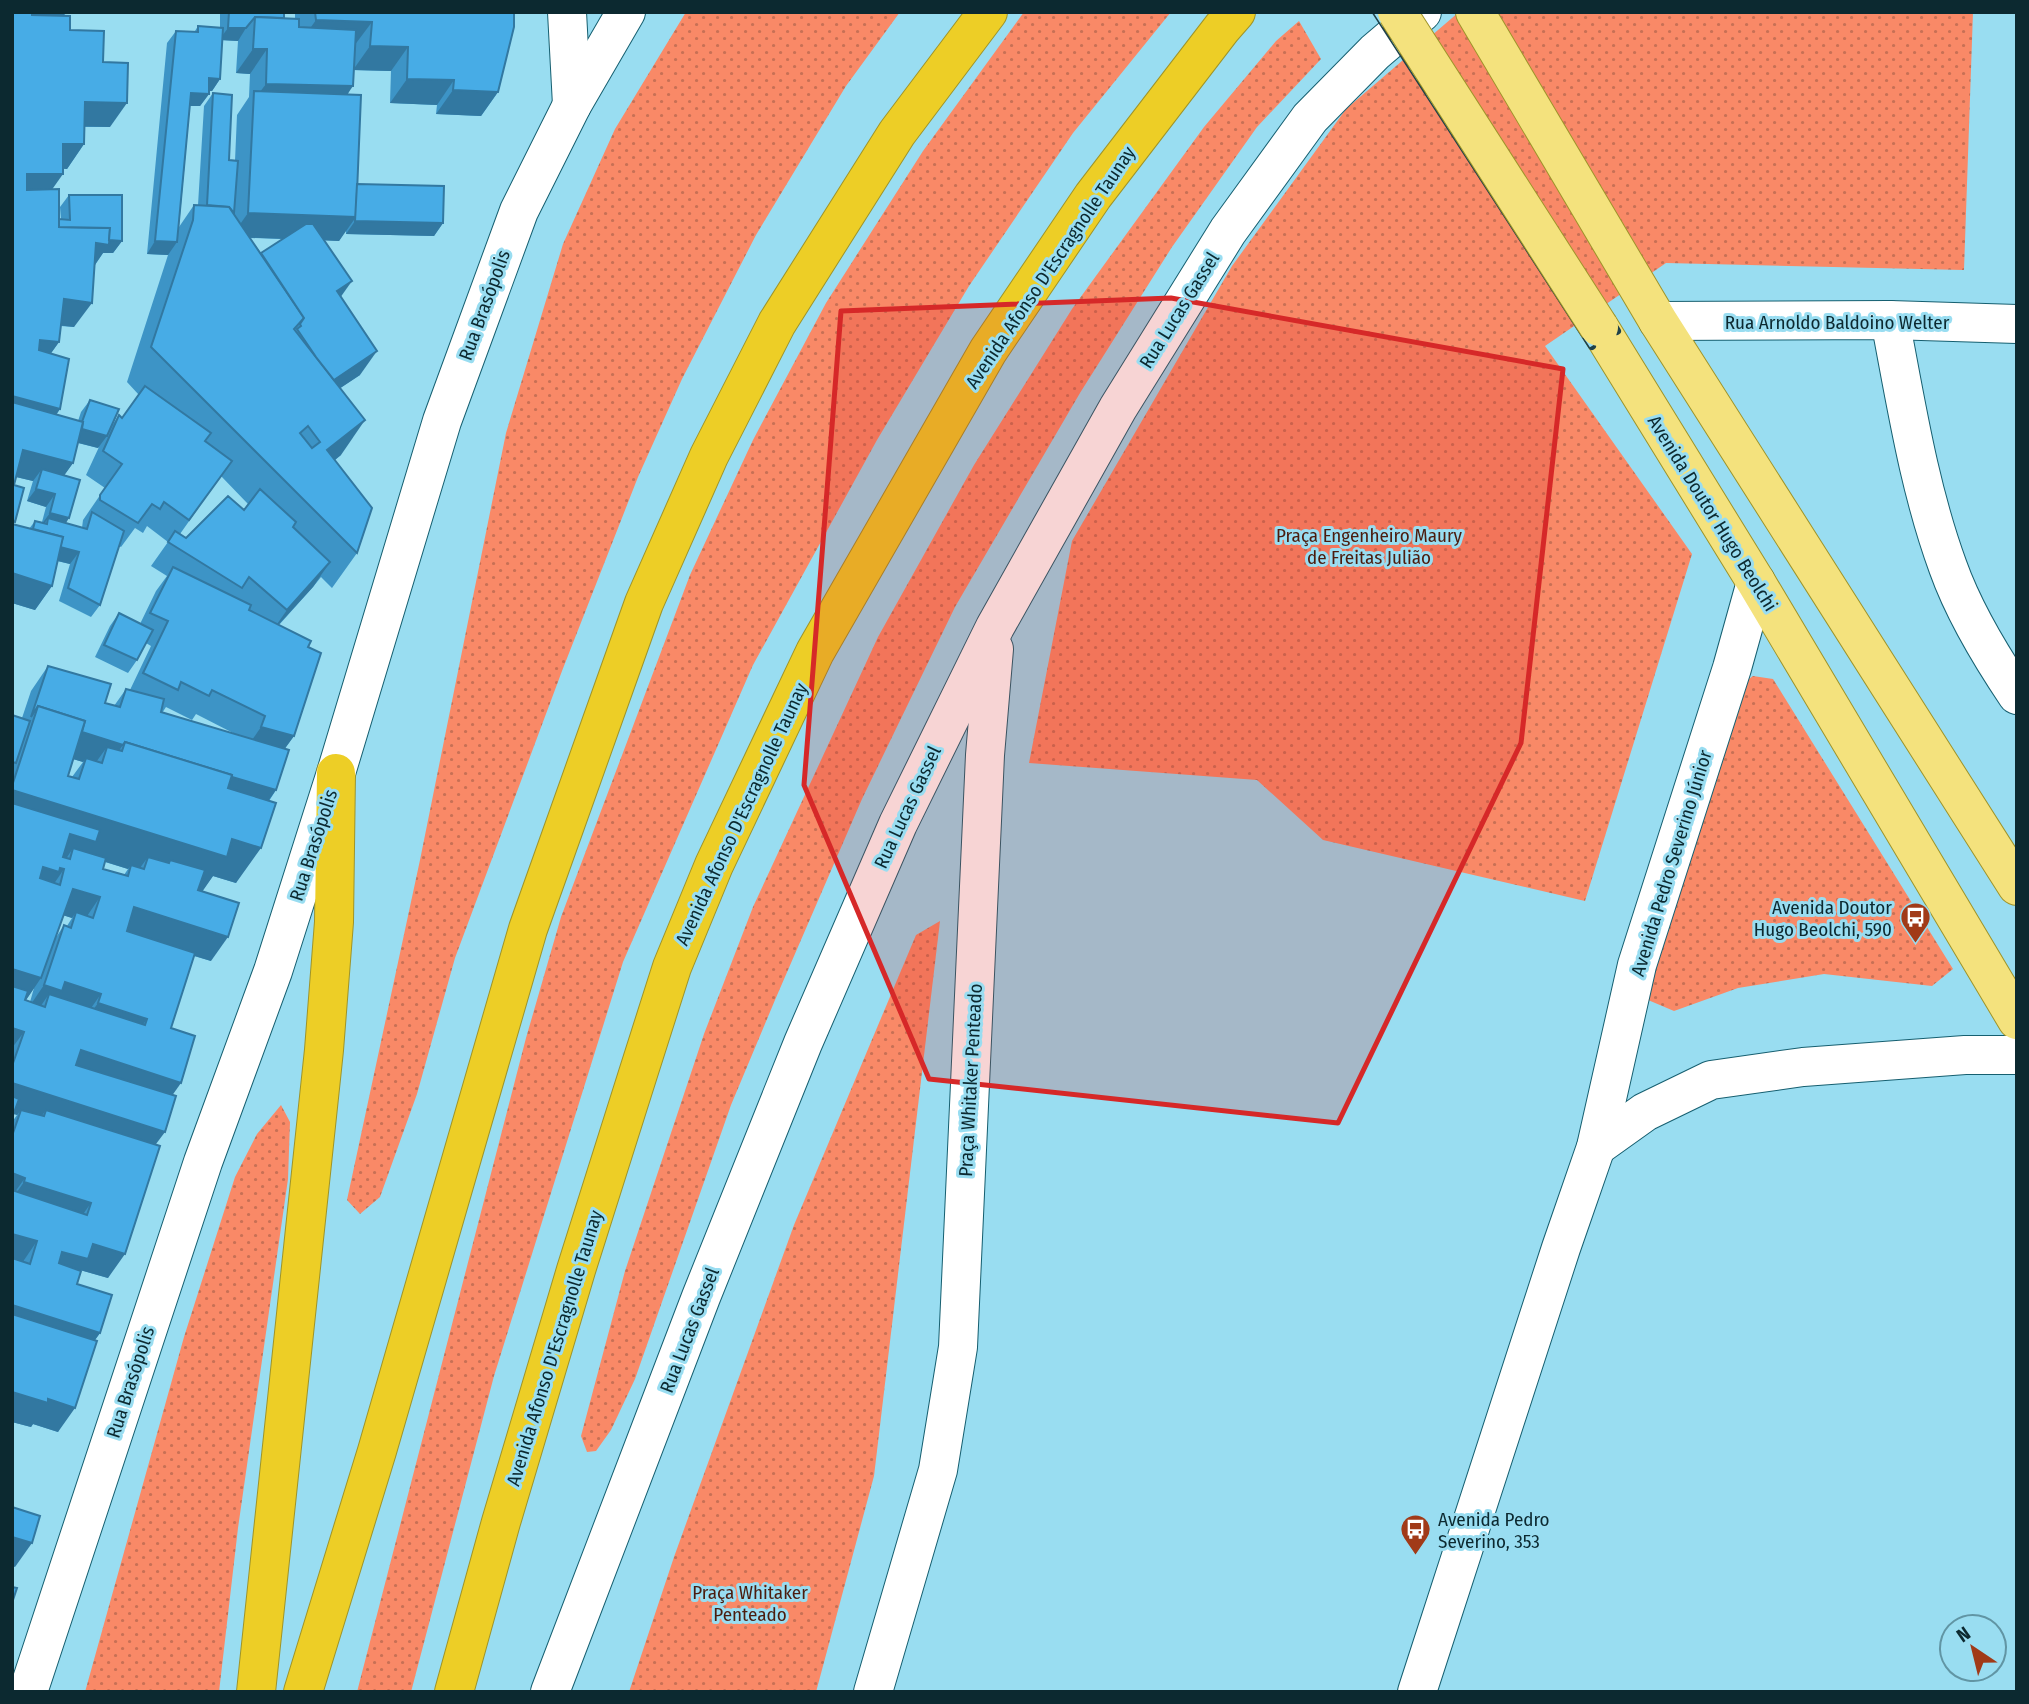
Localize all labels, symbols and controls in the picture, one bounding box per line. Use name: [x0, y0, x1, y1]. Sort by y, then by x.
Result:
street label: Avenida Afonso D'Escragnolle Taunay: [961, 141, 1141, 393]
street label: Rua Brasópolis: [454, 247, 515, 364]
street label: Rua Lucas Gassel: [1135, 248, 1224, 372]
street label: Rua Arnoldo Baldoino Welter: [1725, 311, 1950, 334]
street label: Avenida Doutor Hugo Beolchi: [1643, 411, 1782, 615]
park label: Praça Engenheiro Maury de Freitas Julião: [1276, 524, 1463, 569]
street label: Avenida Afonso D'Escragnolle Taunay: [670, 679, 813, 949]
street label: Rua Lucas Gassel: [869, 742, 946, 872]
street label: Avenida Pedro Severino Júnior: [1626, 747, 1717, 979]
street label: Rua Brasópolis: [285, 787, 342, 904]
place label: Avenida Doutor Hugo Beolchi, 590: [1754, 896, 1892, 941]
bus stop icon: Avenida Doutor Hugo Beolchi, 590: [1898, 901, 1932, 945]
street label: Praça Whitaker Penteado: [954, 983, 987, 1177]
street label: Avenida Afonso D'Escragnolle Taunay: [502, 1207, 608, 1489]
street label: Rua Lucas Gassel: [655, 1264, 724, 1396]
street label: Rua Brasópolis: [102, 1324, 159, 1441]
place label: Avenida Pedro Severino, 353: [1438, 1508, 1550, 1553]
bus stop icon: Avenida Pedro Severino, 353: [1398, 1513, 1432, 1557]
park label: Praça Whitaker Penteado: [692, 1581, 808, 1626]
north arrow: [1938, 1613, 2008, 1683]
text: N: [1952, 1622, 1975, 1647]

